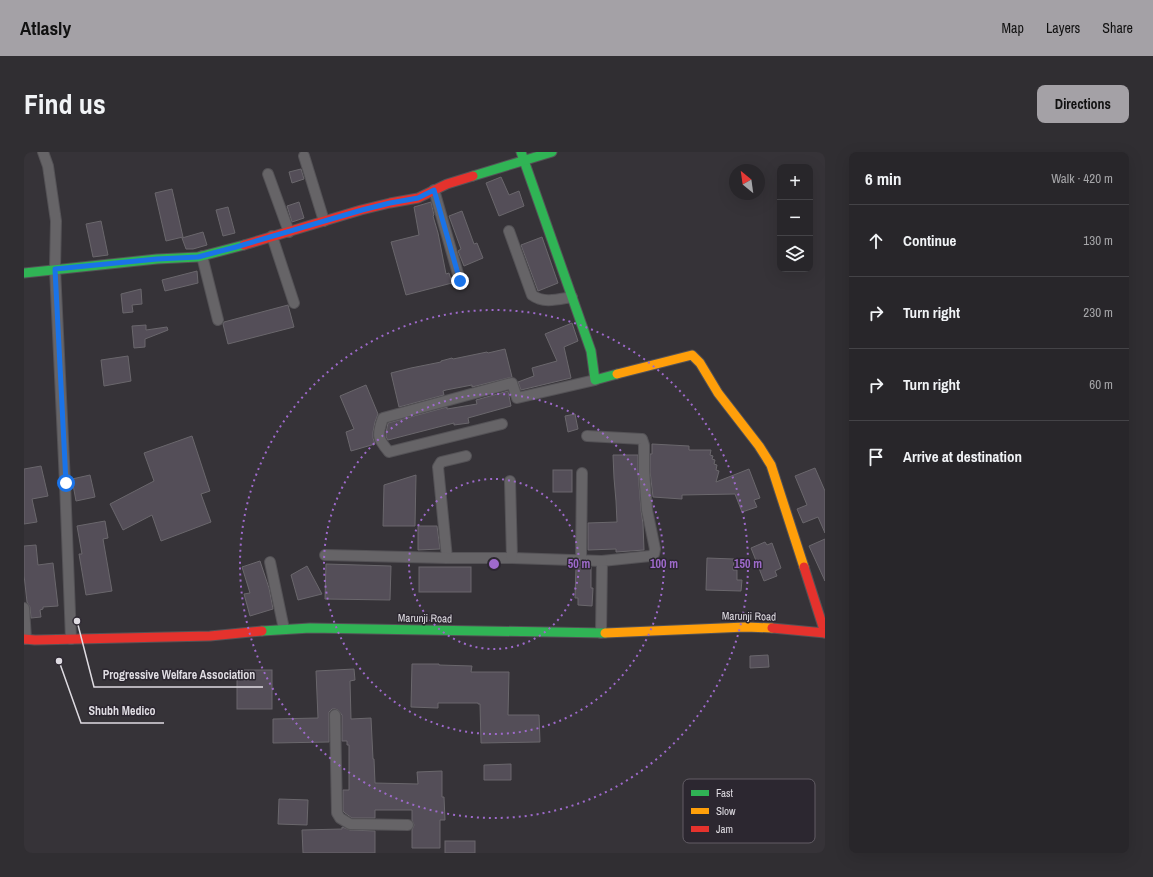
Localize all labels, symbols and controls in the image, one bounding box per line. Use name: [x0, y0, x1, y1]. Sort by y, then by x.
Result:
text: Atlasly: [20, 15, 71, 41]
text: Map: [1002, 19, 1024, 37]
text: Layers: [1046, 19, 1080, 37]
text: Share: [1102, 19, 1133, 37]
text: Find us: [24, 85, 106, 123]
button: Directions: [1037, 85, 1129, 123]
north arrow: [729, 164, 765, 200]
map controls: [777, 164, 813, 272]
button: +: [777, 164, 813, 200]
text: 6 min: [865, 167, 901, 190]
text: Walk · 420 m: [1051, 170, 1113, 187]
button: −: [777, 200, 813, 236]
icon: ahead: [865, 230, 887, 252]
text: Continue: [903, 230, 956, 251]
text: 130 m: [1083, 232, 1113, 249]
button: layers: [777, 236, 813, 272]
route end: [451, 272, 469, 290]
icon: right: [865, 302, 887, 324]
text: Turn right: [903, 302, 960, 323]
text: 230 m: [1083, 304, 1113, 321]
icon: right: [865, 374, 887, 396]
text: Turn right: [903, 374, 960, 395]
text: 60 m: [1089, 376, 1113, 393]
icon: arrive: [865, 446, 887, 468]
text: Arrive at destination: [903, 446, 1022, 467]
route start: [57, 474, 75, 492]
text: 50 m: [568, 556, 590, 572]
text: 100 m: [650, 556, 678, 572]
text: 150 m: [734, 556, 762, 572]
centre of rings: [487, 557, 501, 571]
street label: Marunji Road: [722, 609, 776, 623]
street label: Marunji Road: [398, 611, 452, 625]
callout: Progressive Welfare Association: [94, 663, 263, 687]
text: Progressive Welfare Association: [103, 667, 255, 683]
callout: Shubh Medico: [81, 699, 164, 723]
text: Shubh Medico: [88, 703, 156, 719]
legend: [683, 779, 815, 843]
text: Fast: [716, 786, 734, 800]
text: Slow: [716, 804, 736, 818]
text: Jam: [716, 822, 733, 836]

